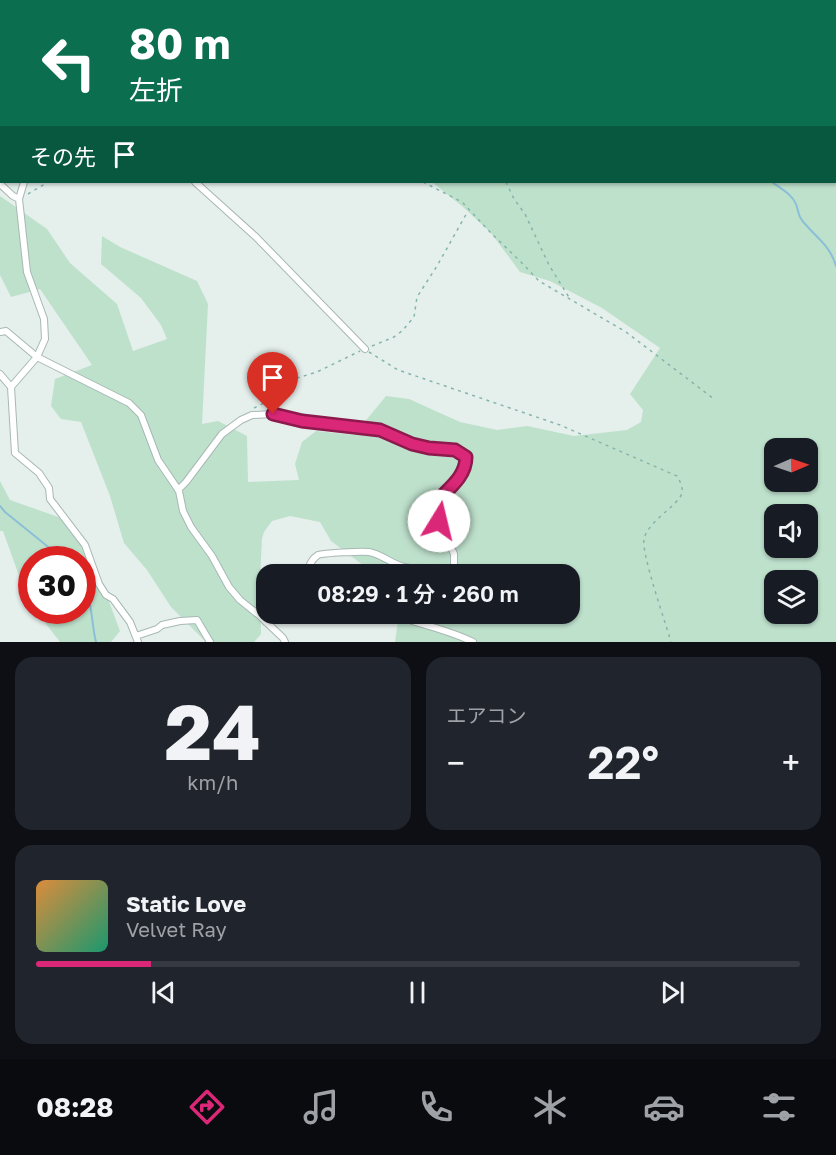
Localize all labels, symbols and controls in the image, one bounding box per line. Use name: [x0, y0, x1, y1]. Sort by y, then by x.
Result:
text: 80 m: [129, 18, 230, 68]
icon: left: [30, 24, 108, 102]
text: 左折: [129, 74, 183, 106]
icon: arrive: [108, 138, 141, 171]
text: その先: [30, 143, 96, 170]
pin: [247, 352, 298, 414]
icon: arrive: [256, 361, 289, 394]
north arrow: [764, 438, 818, 492]
map controls: [764, 438, 818, 624]
position arrow: [407, 489, 471, 553]
button: sound: [764, 504, 818, 558]
speed limit sign: 30: [18, 546, 96, 624]
button: layers: [764, 570, 818, 624]
text: 08:29 · 1 分 · 260 m: [317, 580, 519, 607]
text: 24: [165, 684, 261, 777]
text: エアコン: [447, 703, 527, 727]
text: 22°: [588, 735, 659, 789]
text: −: [447, 743, 465, 782]
text: +: [782, 743, 800, 782]
text: km/h: [187, 770, 238, 794]
text: Static Love: [126, 890, 246, 917]
text: Velvet Ray: [126, 917, 227, 941]
icon: previous: [147, 976, 180, 1009]
icon: pause: [401, 976, 434, 1009]
icon: next: [656, 976, 689, 1009]
icon: directions: [186, 1086, 228, 1128]
icon: music: [300, 1086, 342, 1128]
icon: phone: [415, 1086, 457, 1128]
icon: climate: [529, 1086, 571, 1128]
icon: car: [643, 1086, 685, 1128]
icon: filters: [758, 1086, 800, 1128]
text: 08:28: [36, 1091, 113, 1123]

